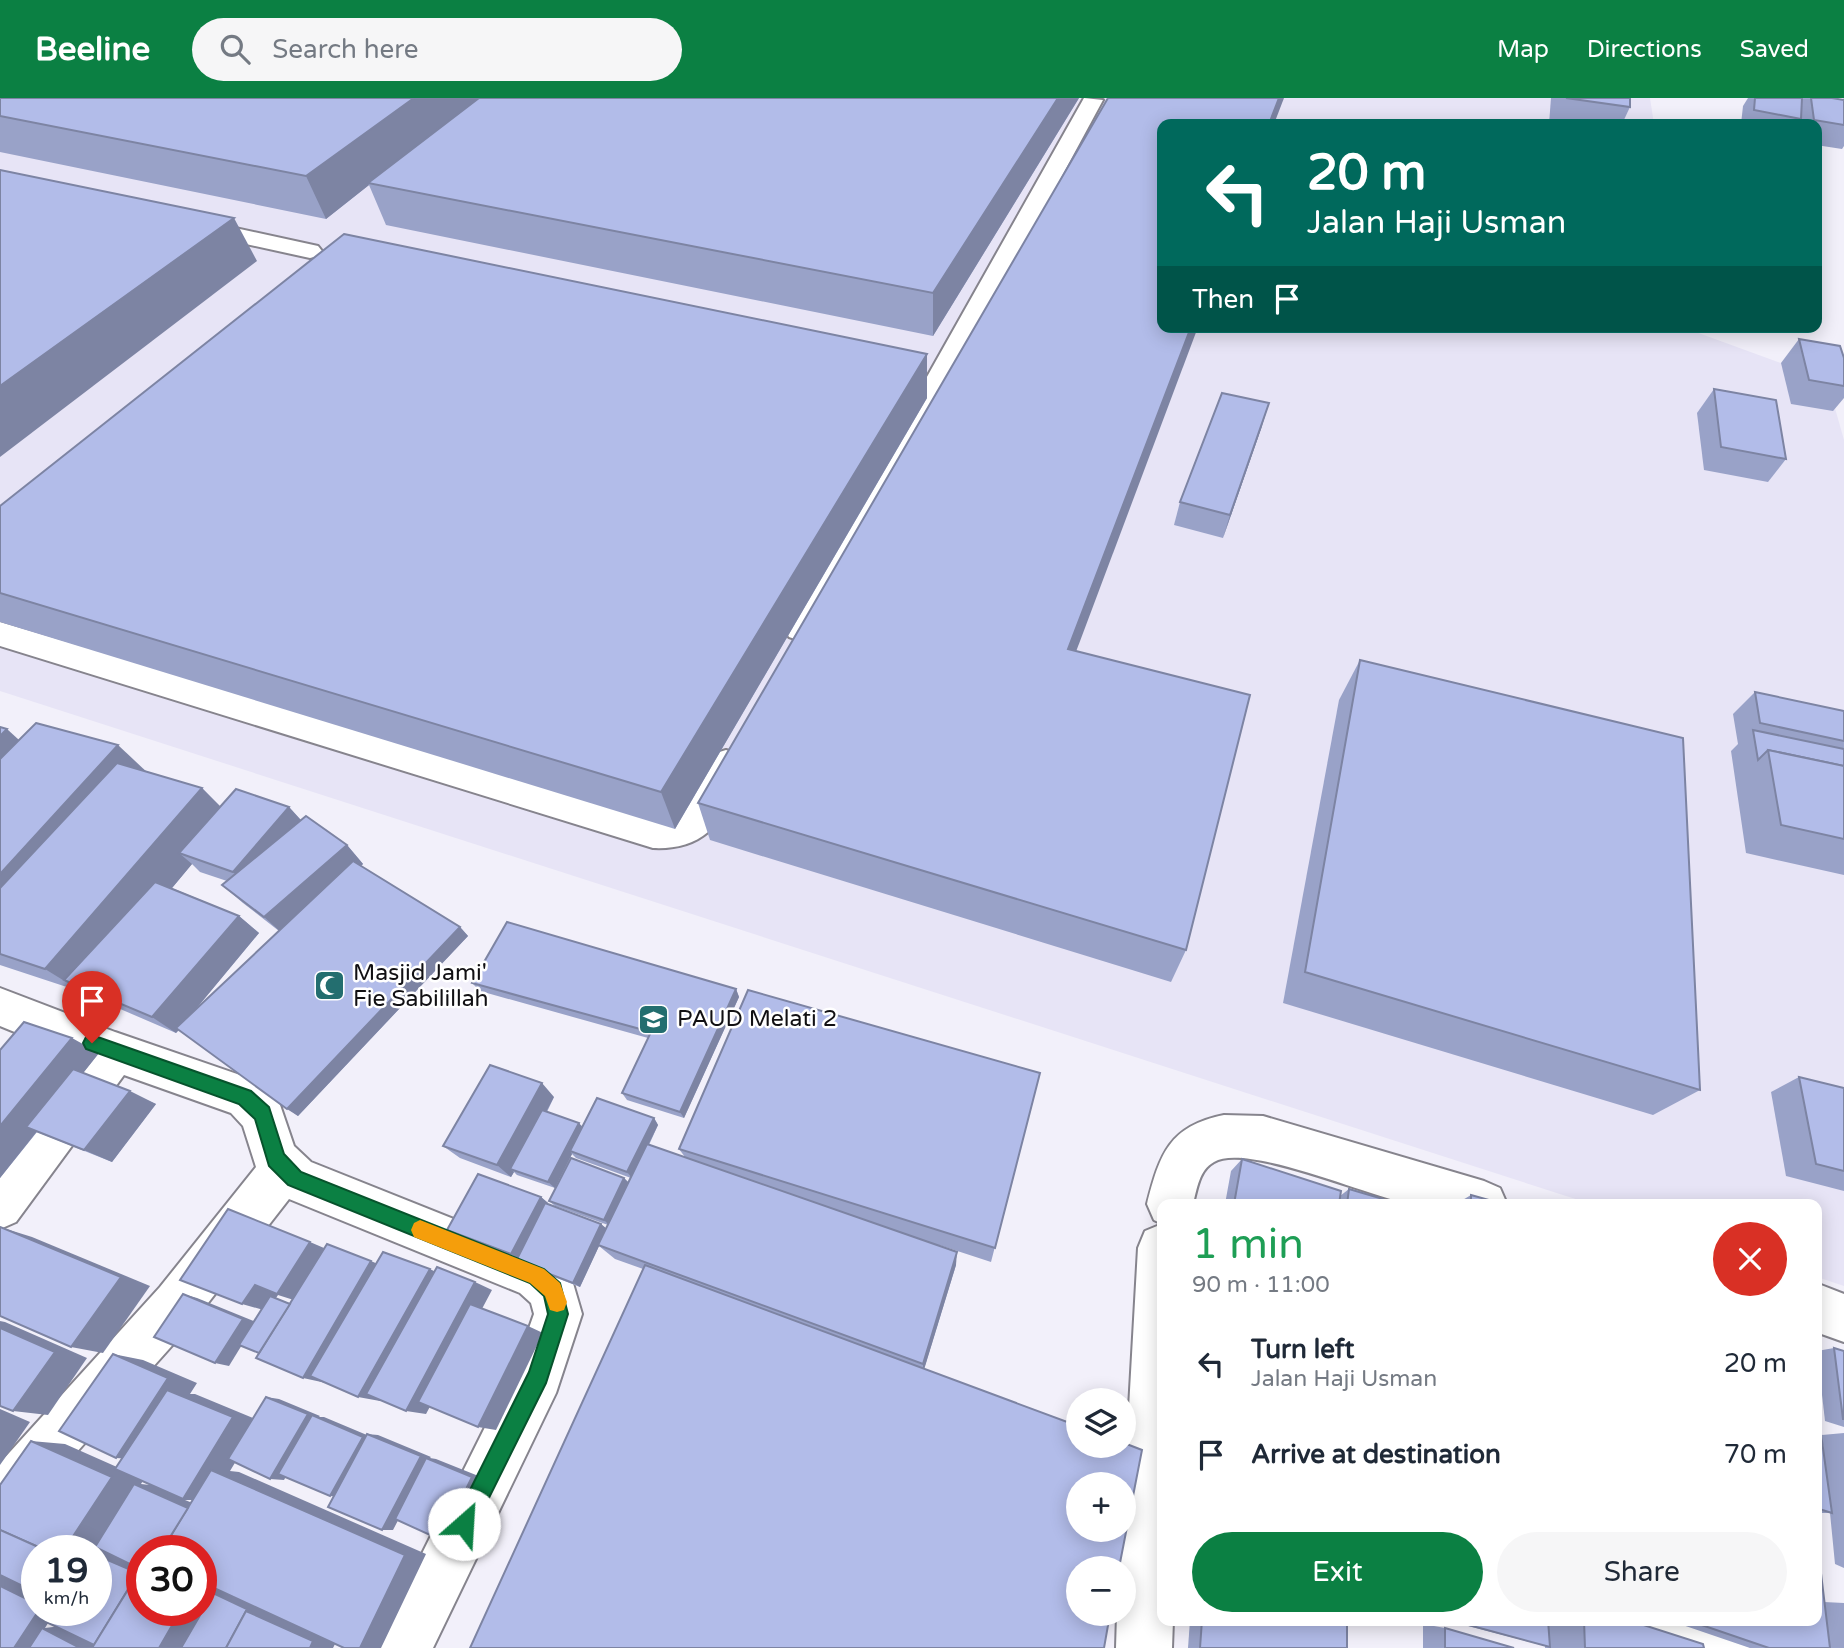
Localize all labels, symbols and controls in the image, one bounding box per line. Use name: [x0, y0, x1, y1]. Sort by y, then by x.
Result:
search box: [192, 18, 682, 81]
text: Beeline: [35, 30, 150, 69]
icon: search: [216, 30, 254, 68]
text: Search here: [272, 34, 418, 65]
text: Map: [1497, 35, 1549, 64]
text: Directions: [1587, 35, 1702, 64]
text: Saved: [1740, 35, 1809, 64]
text: 20 m: [1307, 144, 1426, 203]
icon: left: [1192, 147, 1283, 238]
text: Jalan Haji Usman: [1307, 204, 1566, 242]
icon: arrive: [1268, 280, 1306, 318]
text: Then: [1192, 284, 1254, 315]
place label: Masjid Jami' Fie Sabilillah: [353, 959, 489, 1013]
mosque icon: Masjid Jami' Fie Sabilillah: [313, 969, 347, 1003]
pin: [62, 971, 122, 1043]
icon: arrive: [73, 982, 111, 1020]
school or university icon: PAUD Melati 2: [637, 1002, 671, 1036]
place label: PAUD Melati 2: [677, 1005, 837, 1033]
text: 1 min: [1192, 1219, 1304, 1270]
button: close: [1713, 1222, 1787, 1296]
text: 90 m · 11:00: [1192, 1271, 1330, 1299]
text: Turn left: [1251, 1334, 1354, 1365]
icon: left: [1192, 1345, 1230, 1383]
text: 20 m: [1724, 1348, 1787, 1379]
text: Jalan Haji Usman: [1251, 1365, 1437, 1393]
map controls: [1066, 1388, 1136, 1626]
button: layers: [1066, 1388, 1136, 1458]
icon: arrive: [1192, 1436, 1230, 1474]
text: Arrive at destination: [1251, 1439, 1501, 1470]
text: 70 m: [1724, 1439, 1787, 1470]
button: +: [1066, 1472, 1136, 1542]
position arrow: [427, 1487, 501, 1561]
button: Exit: [1192, 1532, 1483, 1612]
button: Share: [1497, 1532, 1787, 1612]
speed limit sign: 30: [126, 1535, 217, 1626]
text: 19: [45, 1550, 88, 1592]
button: −: [1066, 1556, 1136, 1626]
text: km/h: [44, 1587, 89, 1609]

